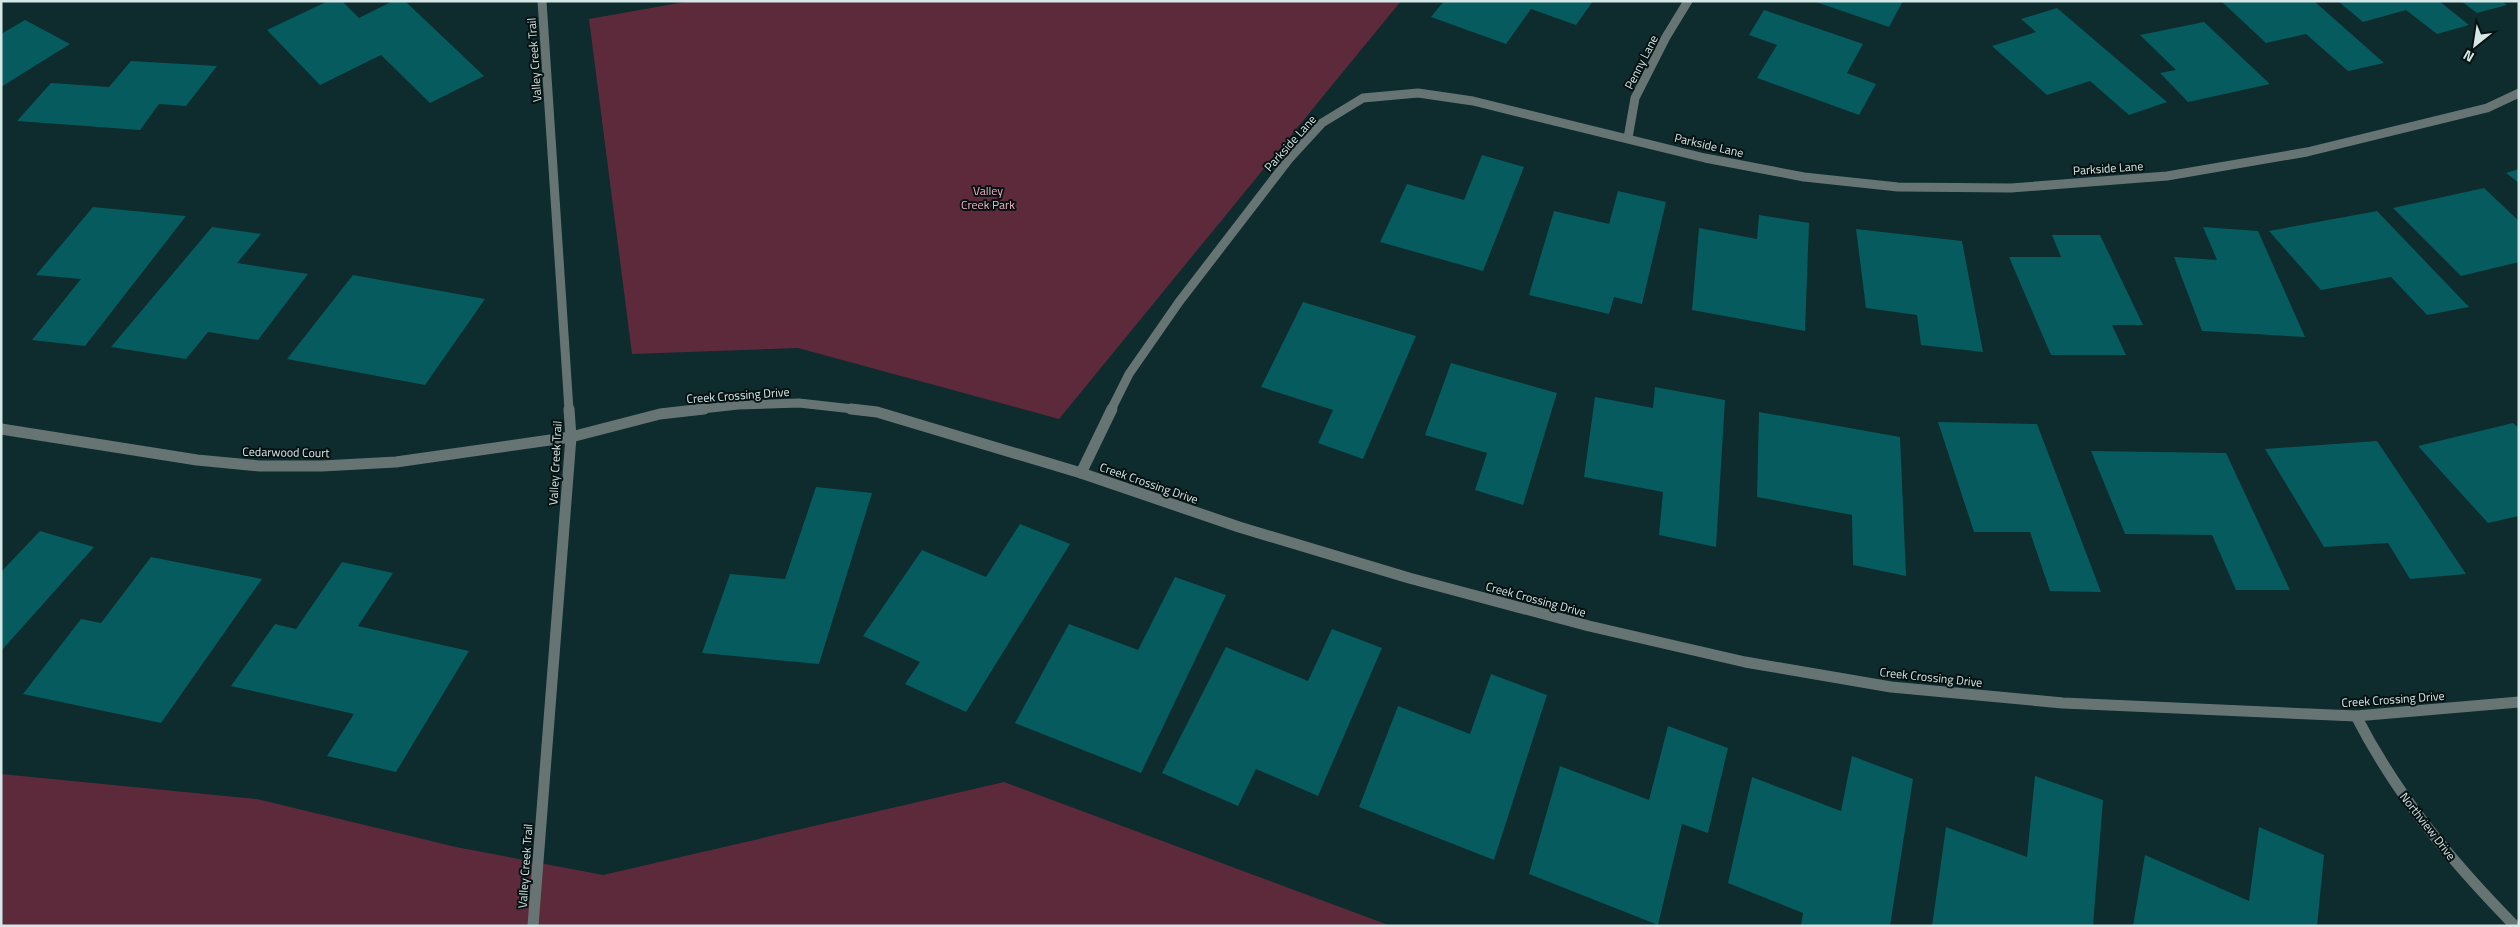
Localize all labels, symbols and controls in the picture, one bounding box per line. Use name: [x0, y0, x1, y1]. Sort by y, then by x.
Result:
street label: Valley Creek Trail: [522, 17, 546, 103]
north arrow: [2450, 20, 2500, 70]
street label: Penny Lane: [1619, 32, 1663, 92]
text: N: [2459, 45, 2478, 68]
street label: Parkside Lane: [1259, 110, 1321, 176]
street label: Parkside Lane: [1673, 128, 1745, 162]
street label: Parkside Lane: [2072, 156, 2144, 180]
park label: Valley Creek Park: [961, 181, 1015, 214]
street label: Creek Crossing Drive: [686, 382, 790, 408]
street label: Valley Creek Trail: [543, 420, 567, 506]
street label: Cedarwood Court: [242, 442, 331, 462]
street label: Creek Crossing Drive: [1097, 457, 1201, 509]
street label: Creek Crossing Drive: [1484, 576, 1588, 622]
street label: Creek Crossing Drive: [1879, 662, 1983, 692]
street label: Creek Crossing Drive: [2341, 686, 2445, 712]
street label: Northview Drive: [2395, 788, 2461, 864]
street label: Valley Creek Trail: [513, 823, 537, 909]

